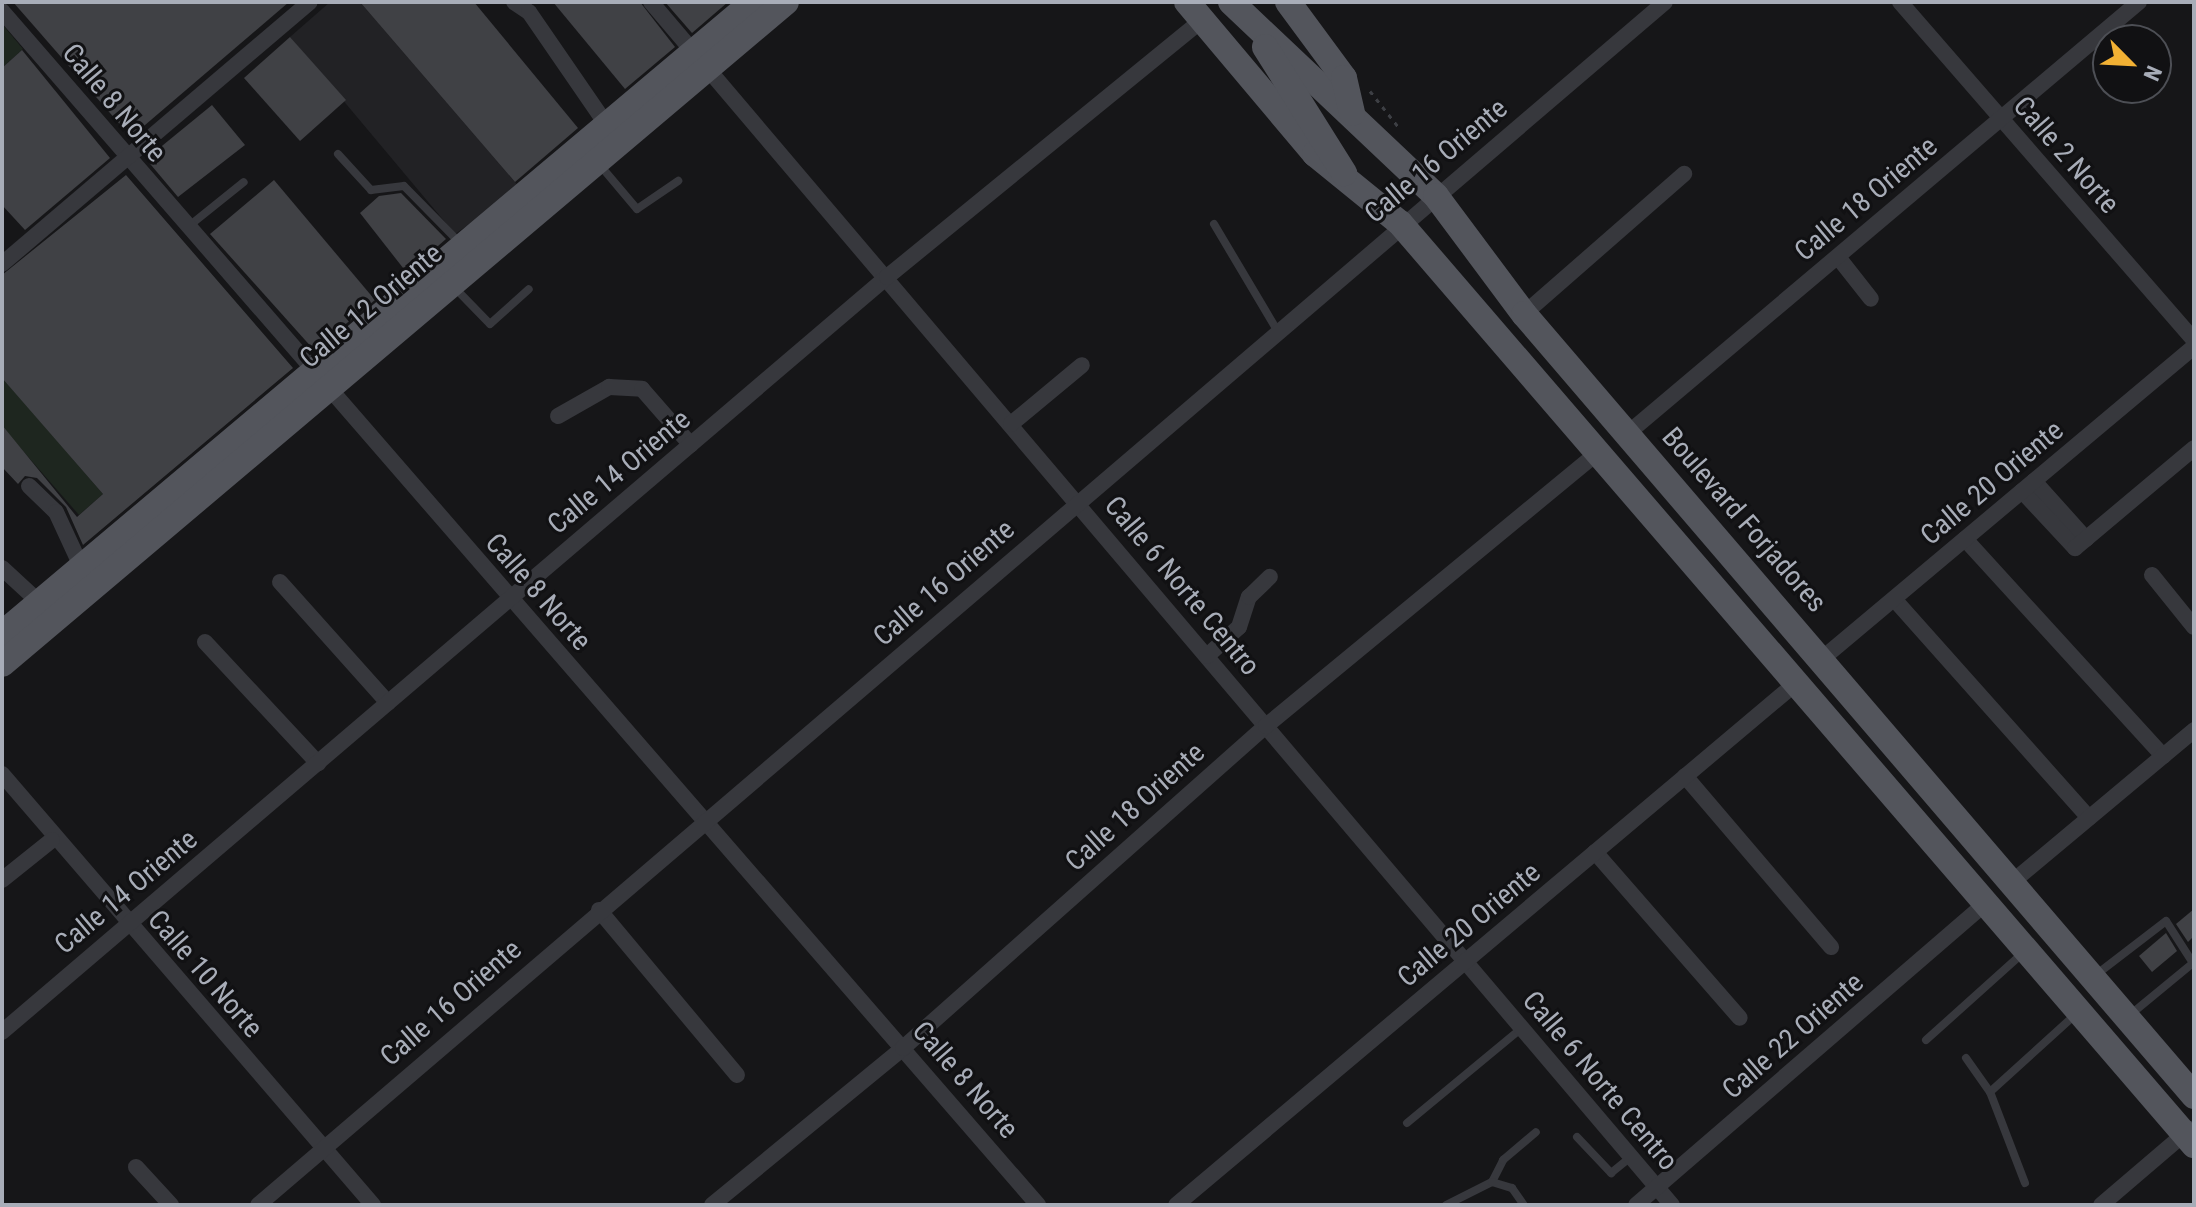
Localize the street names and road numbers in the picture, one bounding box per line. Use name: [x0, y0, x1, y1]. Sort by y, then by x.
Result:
street label: Calle 8 Norte: [55, 37, 173, 169]
street label: Calle 2 Norte: [2006, 90, 2126, 220]
street label: Calle 16 Oriente: [1358, 92, 1514, 230]
street label: Calle 18 Oriente: [1788, 130, 1944, 268]
street label: Calle 12 Oriente: [293, 237, 449, 375]
street label: Calle 14 Oriente: [541, 403, 697, 541]
street label: Calle 20 Oriente: [1914, 414, 2070, 552]
street label: Boulevard Forjadores: [1655, 421, 1833, 619]
street label: Calle 6 Norte Centro: [1097, 490, 1267, 682]
street label: Calle 16 Oriente: [867, 513, 1021, 653]
street label: Calle 8 Norte: [478, 527, 598, 657]
street label: Calle 18 Oriente: [1058, 736, 1212, 878]
street label: Calle 14 Oriente: [48, 823, 204, 961]
street label: Calle 20 Oriente: [1391, 856, 1547, 994]
street label: Calle 10 Norte: [141, 903, 269, 1045]
street label: Calle 16 Oriente: [374, 933, 528, 1073]
street label: Calle 22 Oriente: [1716, 966, 1870, 1106]
street label: Calle 6 Norte Centro: [1515, 985, 1685, 1177]
street label: Calle 8 Norte: [905, 1015, 1025, 1145]

